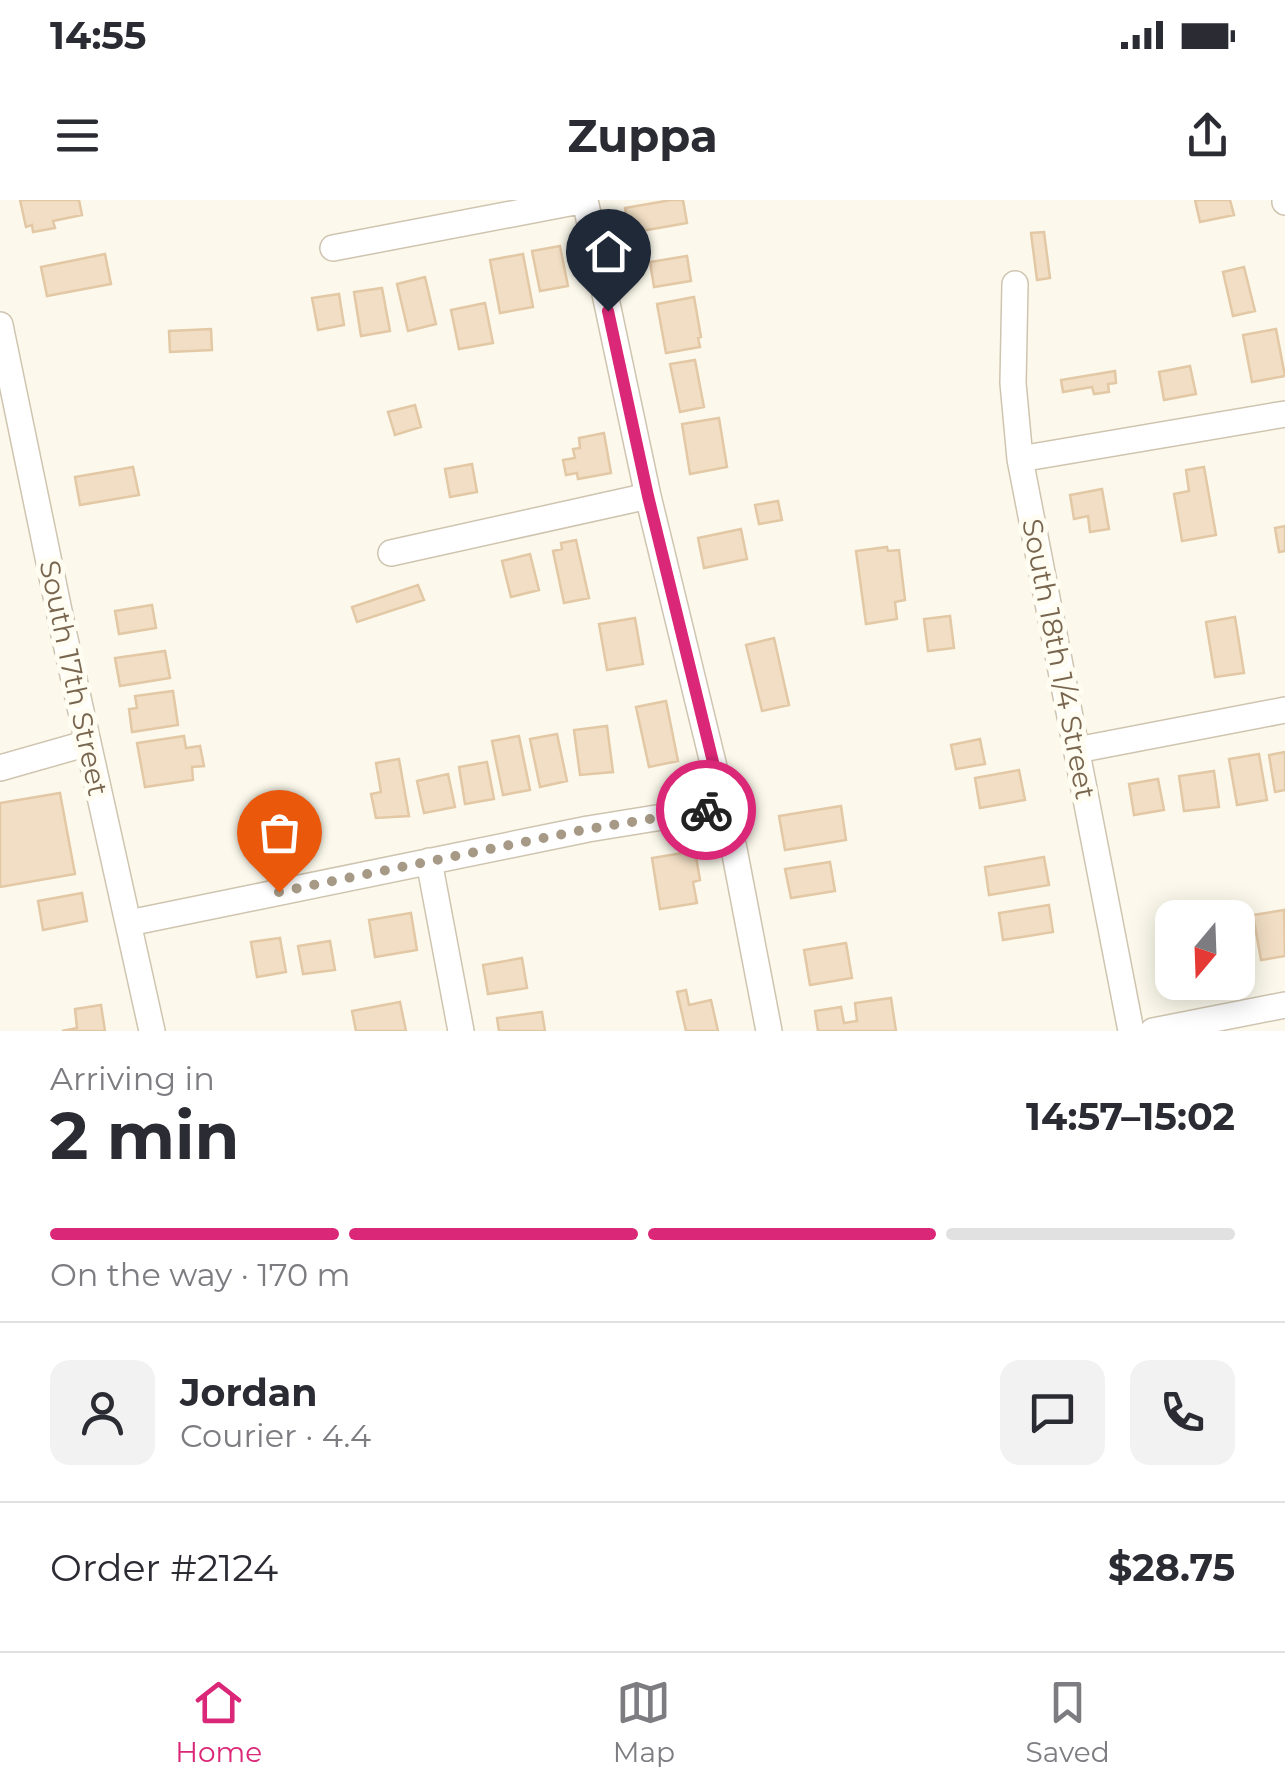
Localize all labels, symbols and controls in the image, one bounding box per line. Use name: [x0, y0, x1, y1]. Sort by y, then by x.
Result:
text: 14:55: [50, 12, 146, 59]
icon: menu: [50, 108, 105, 163]
text: Zuppa: [567, 108, 718, 163]
icon: share: [1180, 108, 1235, 163]
pin: [566, 209, 651, 312]
icon: home: [581, 224, 636, 279]
street label: South 18th 1/4 Street: [1015, 516, 1103, 802]
street label: South 17th Street: [32, 557, 116, 799]
courier: [656, 760, 756, 860]
icon: bike: [679, 783, 734, 838]
pin: [237, 790, 322, 893]
icon: bag: [252, 805, 307, 860]
north arrow: [1155, 900, 1255, 1000]
map controls: [1155, 900, 1255, 1000]
text: Arriving in: [50, 1059, 215, 1098]
text: 14:57–15:02: [1026, 1093, 1235, 1140]
text: 2 min: [50, 1096, 239, 1175]
text: On the way · 170 m: [50, 1255, 350, 1294]
button: person: [50, 1360, 155, 1465]
button: chat: [1000, 1360, 1105, 1465]
button: phone: [1130, 1360, 1235, 1465]
text: Jordan: [180, 1369, 318, 1416]
text: Courier · 4.4: [180, 1416, 371, 1455]
text: Order #2124: [50, 1544, 278, 1591]
text: $28.75: [1108, 1544, 1235, 1591]
tab: Home: [175, 1675, 262, 1769]
tab: Map: [613, 1675, 675, 1769]
tab: Saved: [1026, 1675, 1110, 1769]

